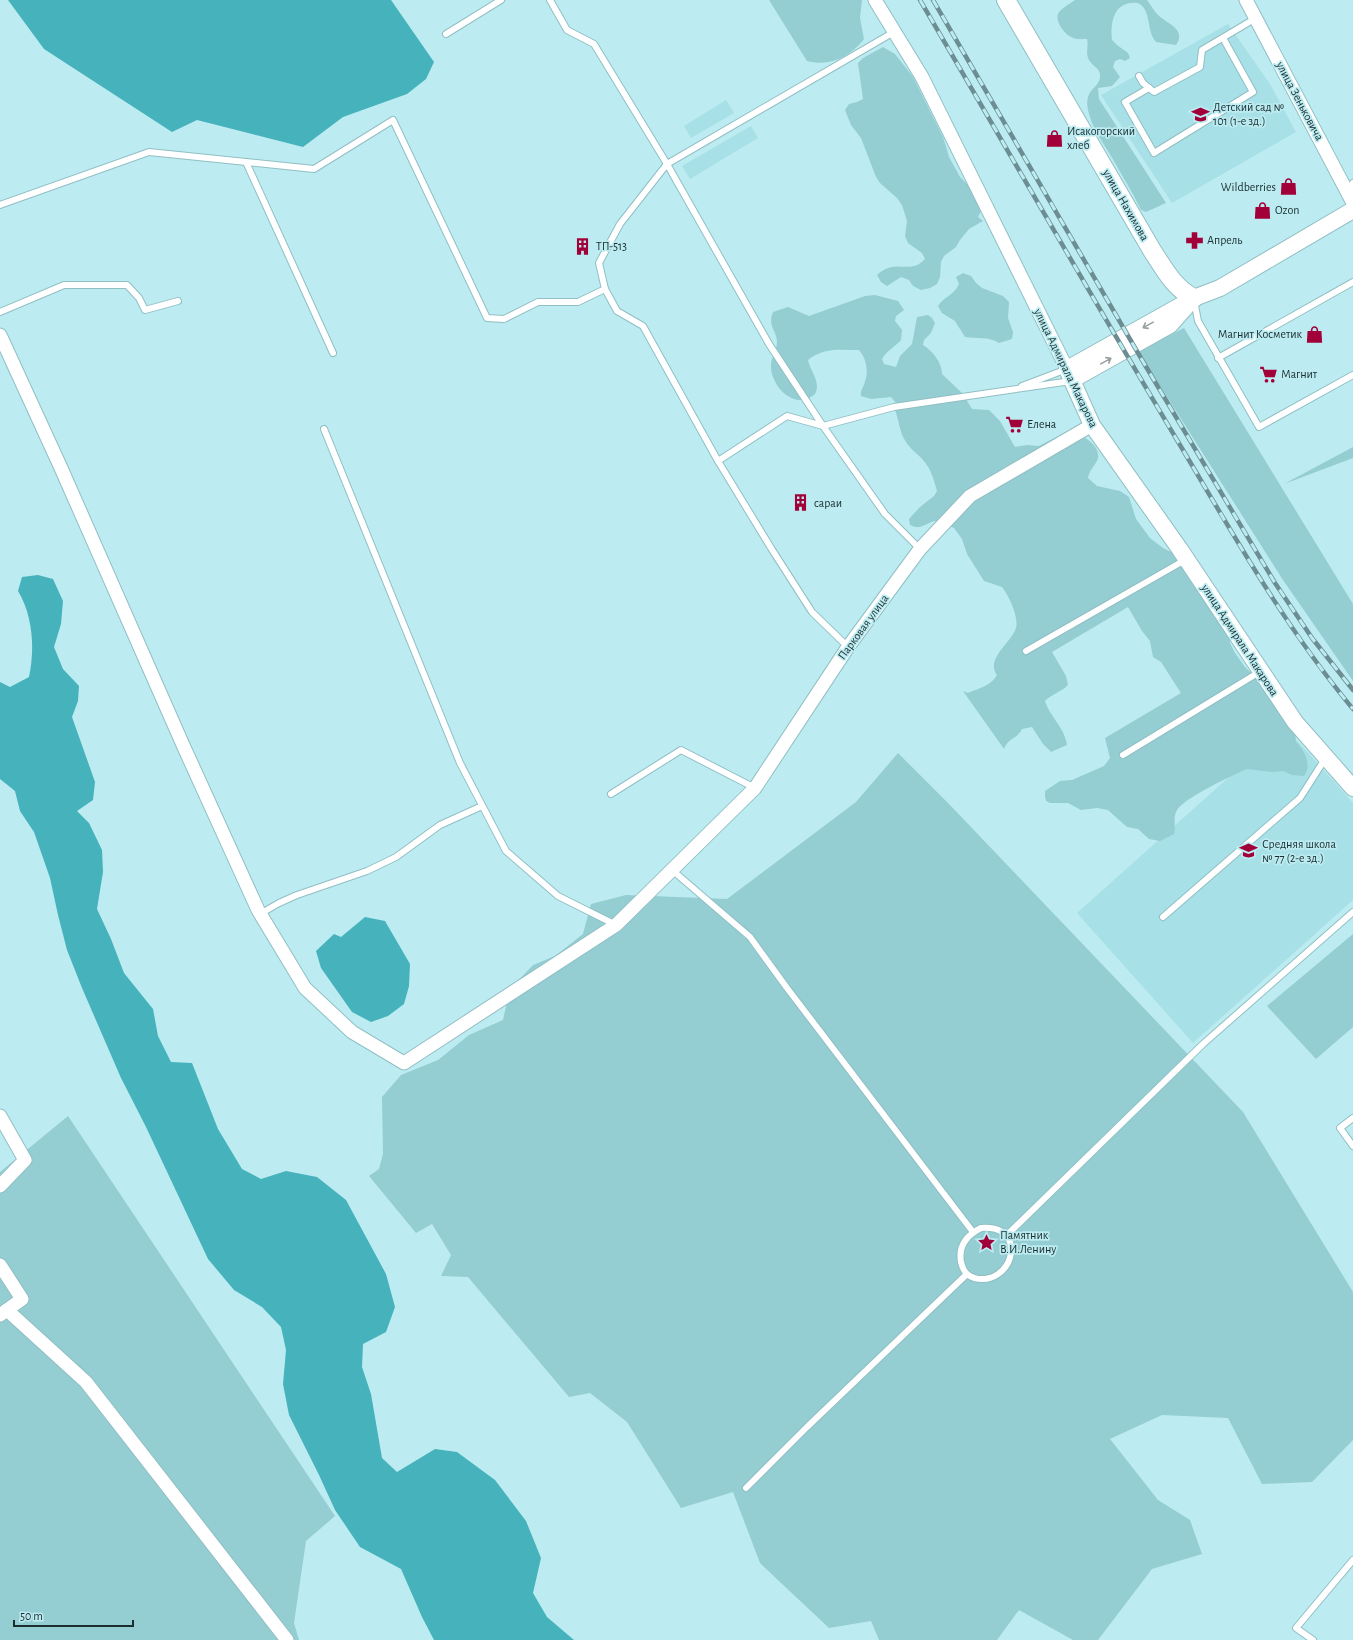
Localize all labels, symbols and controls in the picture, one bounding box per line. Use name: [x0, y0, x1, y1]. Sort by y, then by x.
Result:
street label: улица Зеньковича: [1273, 59, 1326, 143]
place label: Детский сад № 101 (1-е зд.): [1213, 101, 1285, 127]
school or university icon: Детский сад № 101 (1-е зд.): [1190, 104, 1210, 124]
place label: Исакогорский хлеб: [1067, 125, 1135, 151]
shop icon: Исакогорский хлеб: [1044, 128, 1064, 148]
street label: улица Нахимова: [1099, 166, 1151, 244]
shop icon: Wildberries: [1279, 177, 1299, 197]
place label: Wildberries: [1221, 181, 1276, 193]
shop icon: Ozon: [1252, 200, 1272, 220]
place label: Ozon: [1275, 204, 1299, 216]
pharmacy icon: Апрель: [1184, 230, 1204, 250]
place label: Апрель: [1207, 234, 1242, 246]
building icon: ТП-513: [573, 236, 593, 256]
place label: ТП-513: [596, 240, 627, 252]
street label: улица Адмирала Макарова: [1031, 306, 1100, 430]
one-way arrow: [1142, 321, 1154, 329]
shop icon: Магнит Косметик: [1305, 324, 1325, 344]
place label: Магнит Косметик: [1218, 328, 1302, 340]
one-way arrow: [1100, 357, 1112, 365]
supermarket icon: Магнит: [1258, 364, 1278, 384]
place label: Магнит: [1281, 368, 1318, 380]
supermarket icon: Елена: [1004, 414, 1024, 434]
place label: Елена: [1027, 418, 1057, 430]
building icon: сараи: [791, 493, 811, 513]
place label: сараи: [814, 497, 842, 509]
street label: улица Адмирала Макарова: [1198, 581, 1281, 699]
street label: Парковая улица: [835, 592, 892, 662]
place label: Средняя школа № 77 (2-е зд.): [1262, 838, 1336, 864]
school or university icon: Средняя школа № 77 (2-е зд.): [1239, 841, 1259, 861]
place label: Памятник В.И.Ленину: [1000, 1229, 1056, 1256]
place icon: Памятник В.И.Ленину: [977, 1232, 997, 1252]
scale bar: [14, 1602, 133, 1628]
text: 50 m: [20, 1610, 43, 1622]

